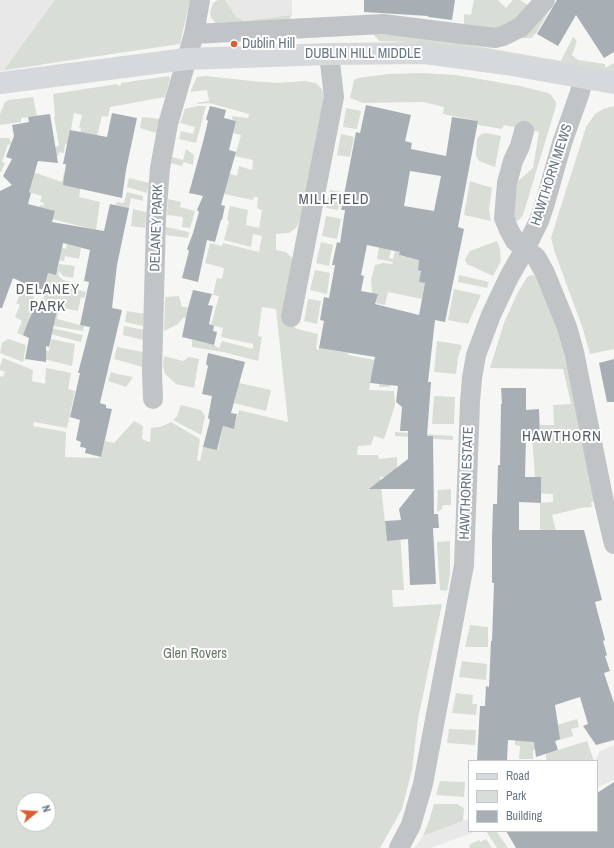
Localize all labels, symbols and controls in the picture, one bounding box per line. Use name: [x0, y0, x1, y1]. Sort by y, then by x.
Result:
place label: Dublin Hill: [242, 36, 295, 52]
marker: Dublin Hill: [229, 39, 239, 49]
street label: DUBLIN HILL MIDDLE: [305, 46, 421, 62]
street label: HAWTHORN MEWS: [528, 122, 576, 228]
street label: DELANEY PARK: [147, 184, 167, 272]
district label: MILLFIELD: [298, 191, 370, 209]
district label: DELANEY PARK: [16, 281, 80, 316]
street label: HAWTHORN ESTATE: [457, 426, 477, 540]
district label: HAWTHORN: [522, 428, 602, 446]
park label: Glen Rovers: [163, 646, 227, 662]
legend: [468, 760, 598, 832]
text: Road: [506, 768, 530, 784]
text: Park: [506, 788, 526, 804]
north arrow: [16, 792, 56, 832]
text: N: [39, 803, 54, 814]
text: Building: [506, 808, 542, 824]

